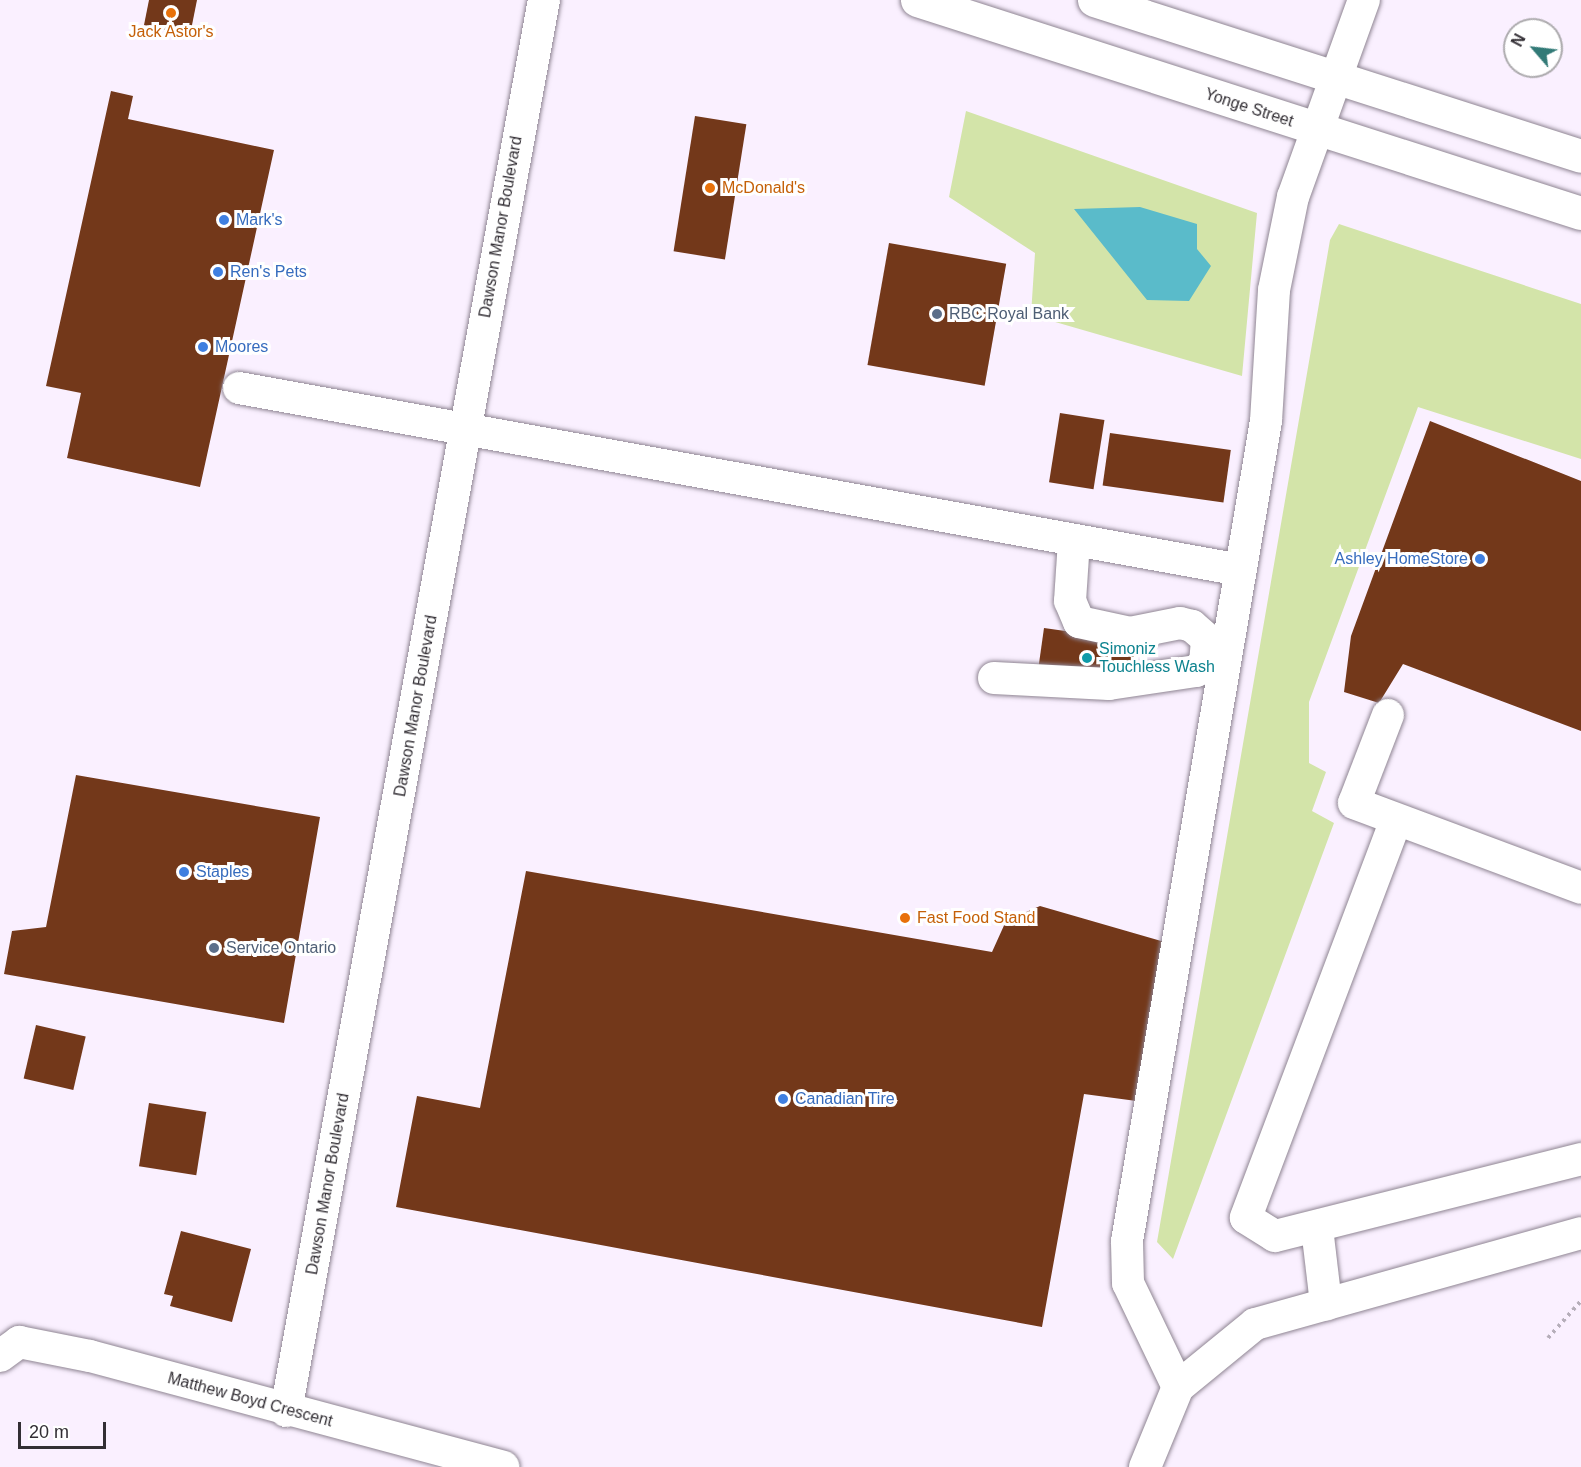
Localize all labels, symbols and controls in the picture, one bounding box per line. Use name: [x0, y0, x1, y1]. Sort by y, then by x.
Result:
marker: Jack Astor's: [164, 6, 178, 20]
north arrow: [1503, 18, 1563, 78]
place label: Jack Astor's: [128, 22, 214, 42]
text: N: [1508, 31, 1529, 49]
street label: Yonge Street: [1202, 85, 1296, 131]
street label: Dawson Manor Boulevard: [476, 135, 526, 319]
place label: McDonald's: [722, 178, 805, 198]
marker: McDonald's: [703, 181, 717, 195]
place label: Mark's: [236, 210, 283, 230]
marker: Mark's: [217, 213, 231, 227]
place label: Ren's Pets: [230, 262, 307, 282]
marker: Ren's Pets: [211, 265, 225, 279]
place label: RBC Royal Bank: [949, 304, 1069, 324]
marker: RBC Royal Bank: [930, 307, 944, 321]
place label: Moores: [215, 337, 268, 357]
marker: Moores: [196, 340, 210, 354]
place label: Ashley HomeStore: [1335, 549, 1468, 569]
marker: Ashley HomeStore: [1473, 552, 1487, 566]
street label: Dawson Manor Boulevard: [391, 614, 441, 798]
place label: Simoniz Touchless Wash: [1099, 639, 1215, 677]
marker: Simoniz Touchless Wash: [1080, 651, 1094, 665]
place label: Staples: [196, 862, 249, 882]
marker: Staples: [177, 865, 191, 879]
place label: Fast Food Stand: [917, 908, 1035, 928]
marker: Fast Food Stand: [898, 911, 912, 925]
place label: Service Ontario: [226, 938, 336, 958]
marker: Service Ontario: [207, 941, 221, 955]
place label: Canadian Tire: [795, 1089, 895, 1109]
street label: Dawson Manor Boulevard: [303, 1092, 353, 1276]
marker: Canadian Tire: [776, 1092, 790, 1106]
street label: Matthew Boyd Crescent: [165, 1369, 335, 1431]
scale bar: [21, 1410, 110, 1448]
text: 20 m: [29, 1422, 69, 1442]

